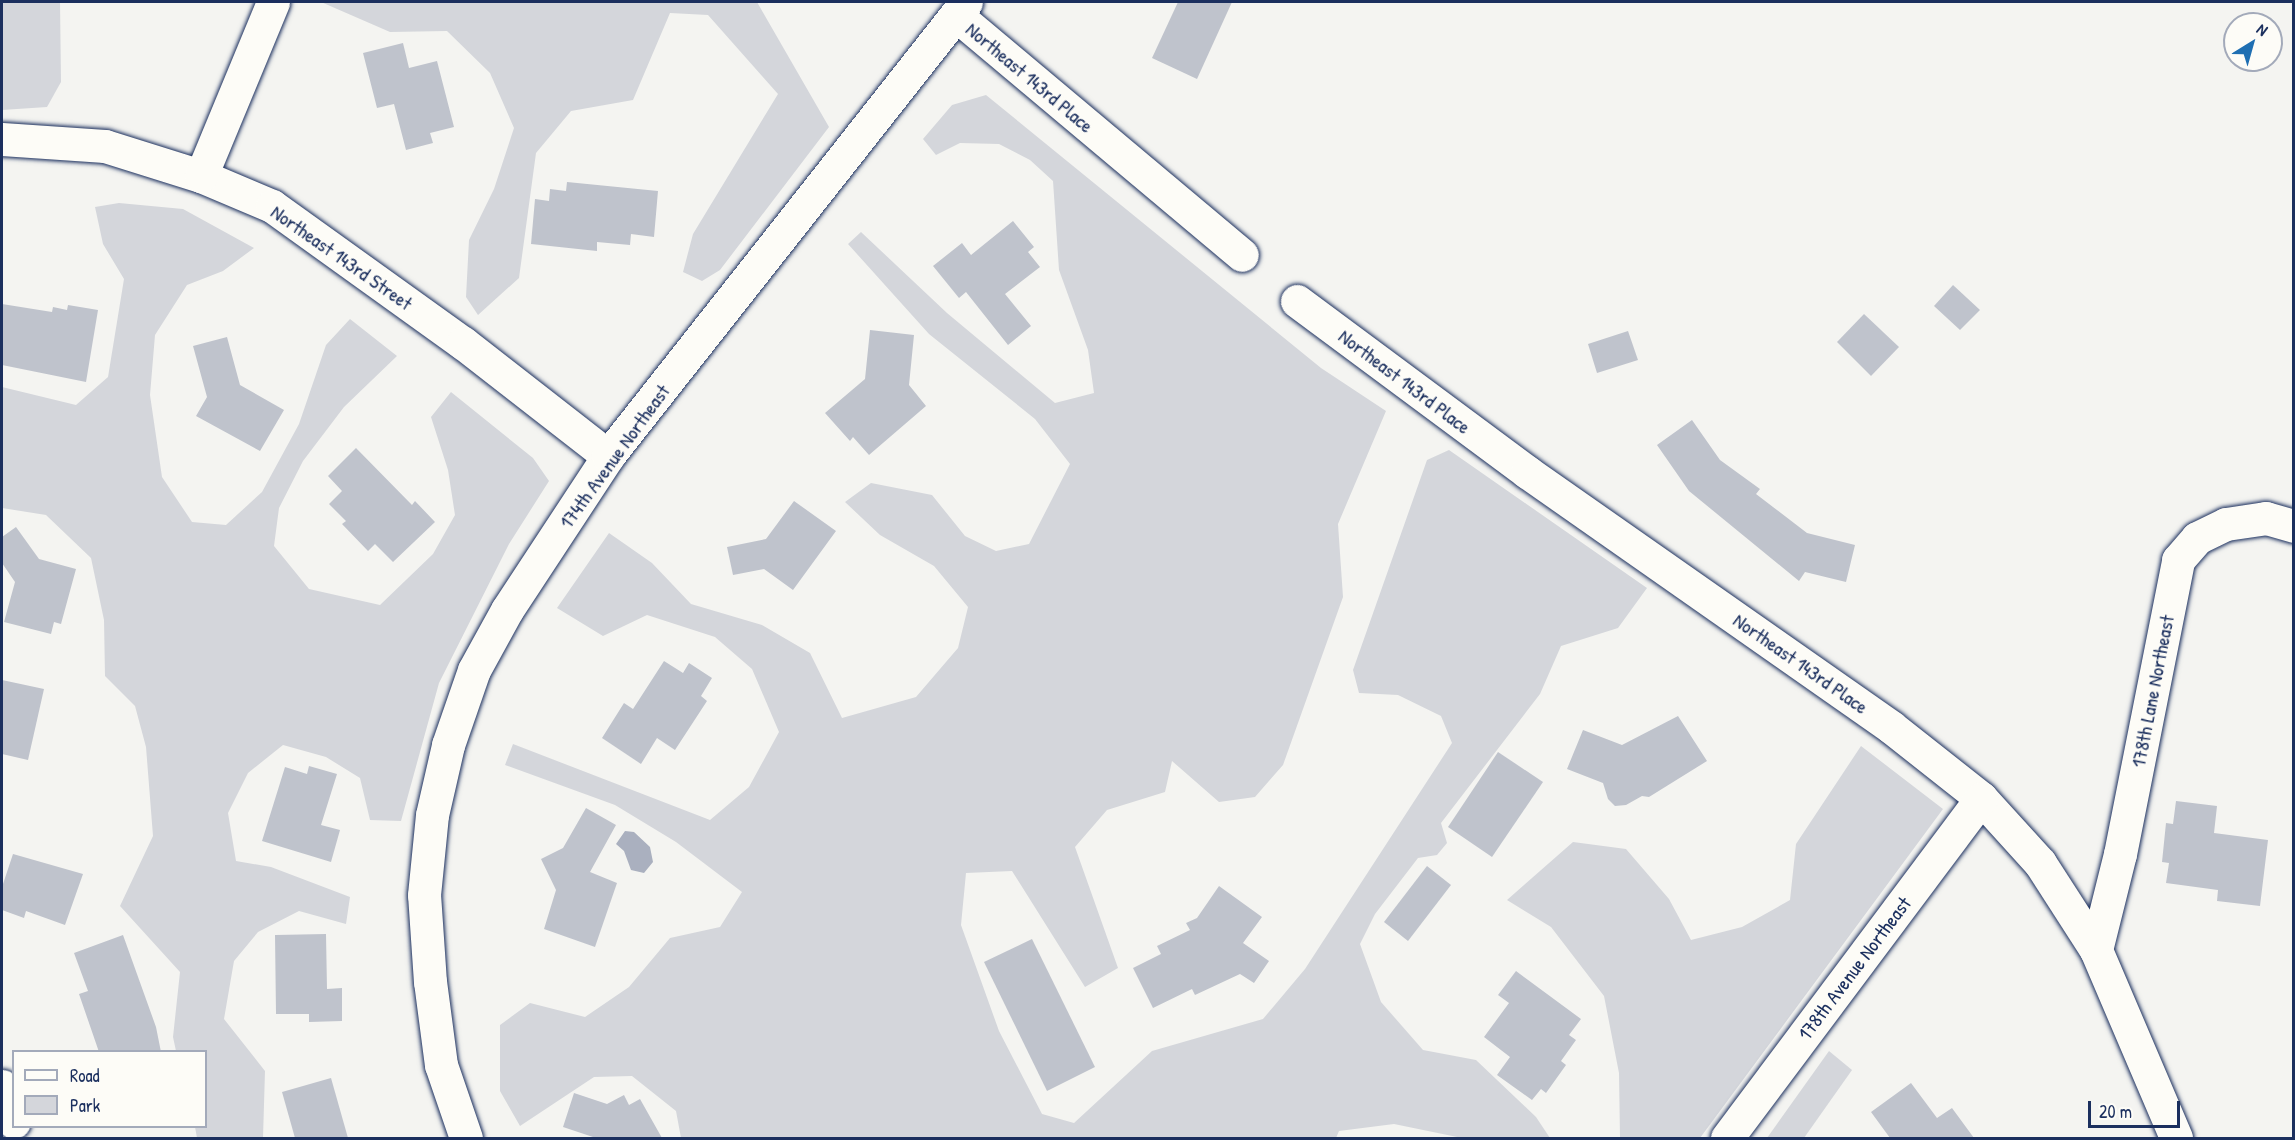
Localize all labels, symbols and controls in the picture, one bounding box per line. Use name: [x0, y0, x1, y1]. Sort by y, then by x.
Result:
north arrow: [2223, 12, 2283, 72]
street label: Northeast 143rd Place: [961, 17, 1099, 137]
text: N: [2253, 18, 2273, 41]
street label: Northeast 143rd Street: [267, 199, 417, 315]
street label: Northeast 143rd Place: [1334, 324, 1476, 438]
street label: 174th Avenue Northeast: [554, 379, 674, 533]
street label: Northeast 143rd Place: [1729, 608, 1873, 718]
street label: 178th Lane Northeast: [2125, 613, 2179, 769]
street label: 178th Avenue Northeast: [1792, 892, 1916, 1044]
legend: [12, 1050, 207, 1128]
text: Road: [70, 1063, 100, 1088]
scale bar: [2091, 1089, 2182, 1127]
text: Park: [70, 1093, 100, 1118]
text: 20 m: [2099, 1099, 2132, 1124]

